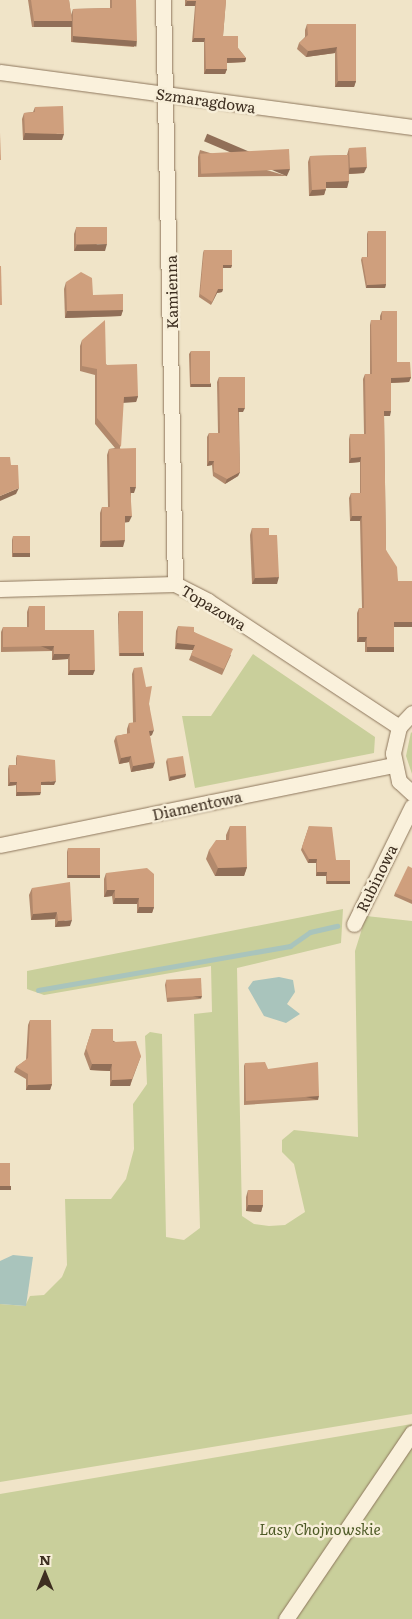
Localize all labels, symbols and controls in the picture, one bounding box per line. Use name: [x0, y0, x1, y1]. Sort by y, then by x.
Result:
street label: Szmaragdowa: [155, 84, 257, 116]
street label: Kamienna: [161, 255, 181, 329]
street label: Topazowa: [178, 581, 250, 633]
street label: Diamentowa: [150, 787, 244, 823]
street label: Rubinowa: [352, 841, 400, 915]
park label: Lasy Chojnowskie: [259, 1520, 381, 1538]
north arrow: [20, 1549, 70, 1599]
text: N: [39, 1549, 51, 1569]

